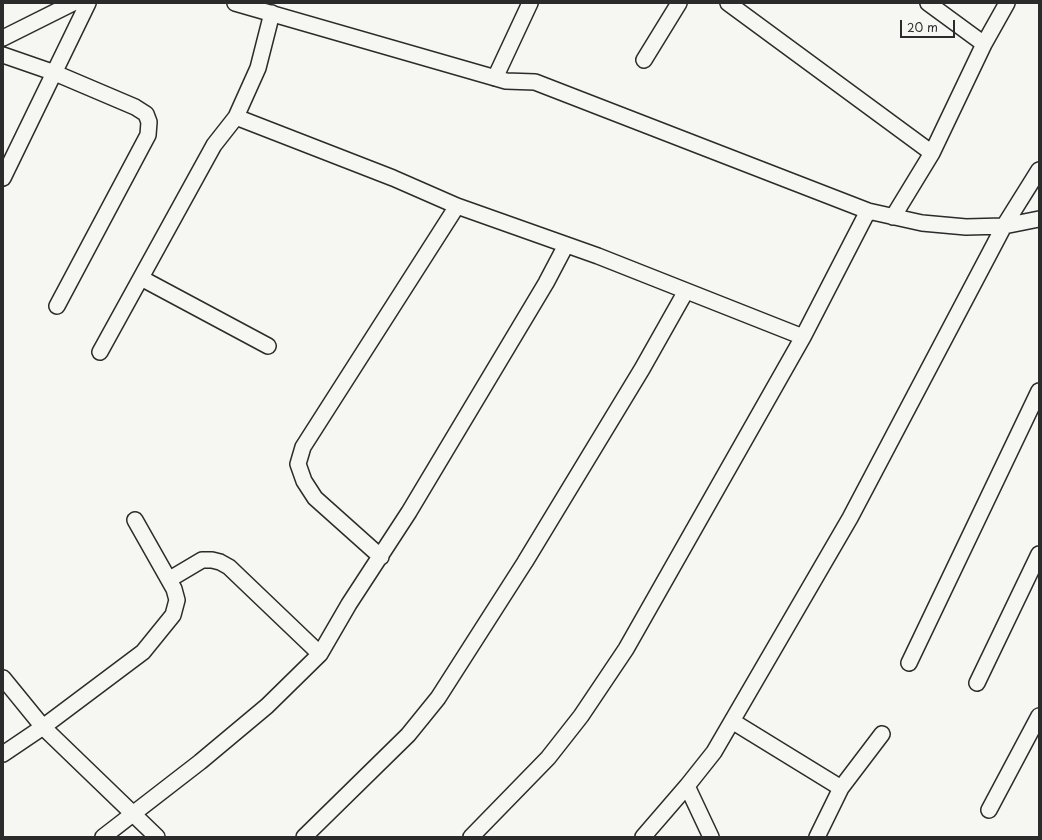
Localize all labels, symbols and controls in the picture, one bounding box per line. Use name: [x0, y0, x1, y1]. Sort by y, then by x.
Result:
scale bar: [902, 12, 957, 38]
text: 20 m: [907, 18, 938, 36]

